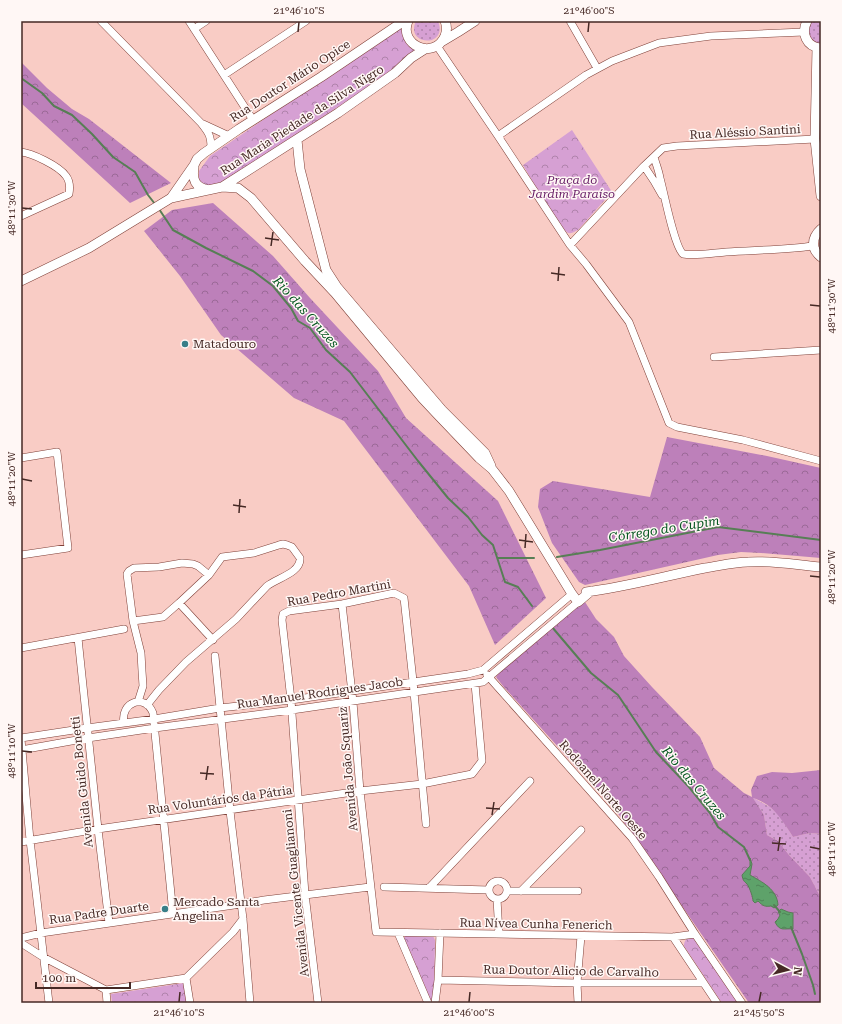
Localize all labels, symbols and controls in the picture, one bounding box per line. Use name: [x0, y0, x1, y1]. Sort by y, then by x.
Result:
text: 21°46'10"S: [274, 5, 324, 16]
text: 21°46'00"S: [564, 5, 614, 16]
street label: Rua Doutor Mário Opice: [227, 37, 353, 125]
street label: Rua Maria Piedade da Silva Nigro: [218, 62, 386, 178]
street label: Rua Aléssio Santini: [689, 122, 801, 142]
park label: Praça do Jardim Paraíso: [528, 173, 615, 201]
text: 48°11'30"W: [6, 180, 17, 235]
water label: Rio das Cruzes: [269, 272, 342, 351]
text: 48°11'30"W: [826, 278, 837, 333]
place label: Matadouro: [193, 337, 256, 351]
marker: Matadouro: [180, 339, 190, 349]
text: 48°11'20"W: [6, 451, 17, 506]
water label: Córrego do Cupim: [607, 513, 721, 545]
text: 48°11'20"W: [826, 549, 837, 604]
street label: Rua Pedro Martini: [286, 577, 392, 609]
street label: Rua Manuel Rodrigues Jacob: [236, 674, 404, 712]
street label: Avenida João Squariz: [336, 706, 360, 832]
street label: Avenida Guido Bonetti: [68, 716, 96, 848]
text: 48°11'10"W: [6, 723, 17, 778]
street label: Rodoanel Norte Oeste: [556, 738, 650, 843]
water label: Rio das Cruzes: [658, 743, 729, 823]
street label: Rua Voluntários da Pátria: [147, 783, 294, 817]
street label: Avenida Vicente Guaglianoni: [280, 808, 312, 978]
text: 48°11'10"W: [826, 821, 837, 876]
place label: Mercado Santa Angelina: [173, 895, 260, 923]
street label: Rua Padre Duarte: [48, 899, 150, 927]
marker: Mercado Santa Angelina: [160, 904, 170, 914]
street label: Rua Nívea Cunha Fenerich: [459, 916, 613, 932]
north arrow: [768, 950, 808, 990]
street label: Rua Doutor Alicio de Carvalho: [483, 962, 659, 980]
scale bar: [36, 964, 130, 990]
text: N: [790, 966, 804, 977]
text: 100 m: [42, 971, 76, 985]
text: 21°46'10"S: [154, 1007, 204, 1018]
text: 21°46'00"S: [444, 1007, 494, 1018]
text: 21°45'50"S: [734, 1007, 784, 1018]

